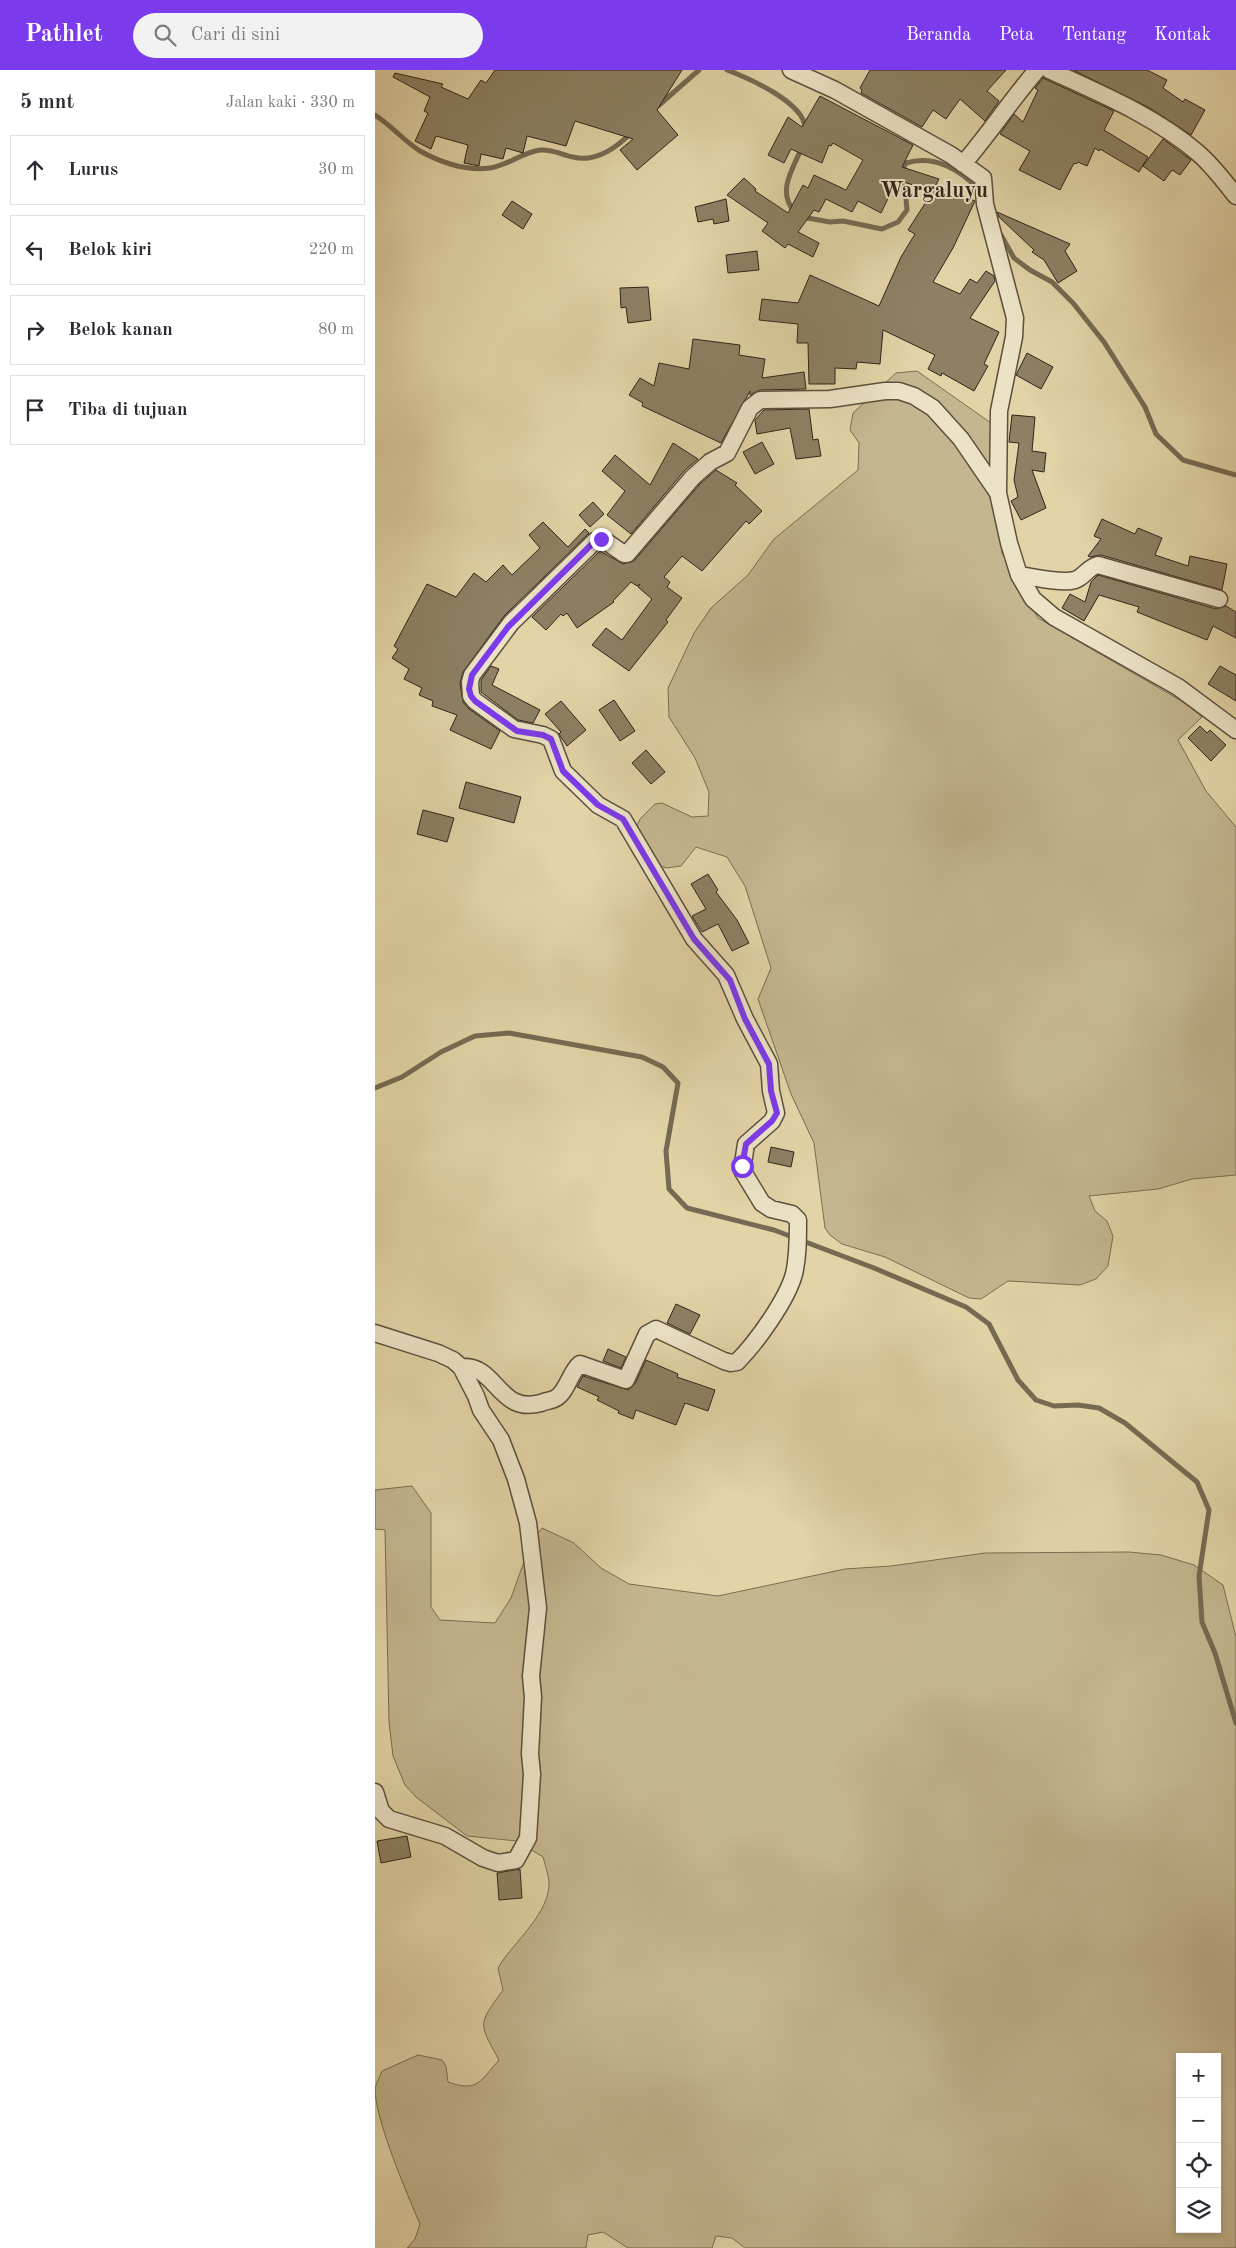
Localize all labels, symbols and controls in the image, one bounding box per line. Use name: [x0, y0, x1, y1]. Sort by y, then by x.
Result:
search box: [133, 13, 483, 58]
icon: search: [151, 21, 179, 49]
text: Pathlet: [25, 23, 103, 47]
text: Cari di sini: [191, 26, 280, 45]
text: Beranda: [906, 26, 971, 44]
text: Peta: [999, 26, 1034, 44]
text: Tentang: [1062, 26, 1126, 44]
text: Kontak: [1154, 26, 1211, 44]
text: 5 mnt: [20, 92, 74, 113]
text: Jalan kaki · 330 m: [226, 95, 355, 111]
icon: ahead: [21, 156, 49, 184]
text: Lurus: [68, 161, 118, 180]
text: 30 m: [318, 162, 354, 178]
district label: Wargaluyu: [880, 180, 988, 202]
icon: left: [21, 236, 49, 264]
text: Belok kiri: [68, 241, 152, 260]
text: 220 m: [309, 242, 354, 258]
icon: right: [21, 316, 49, 344]
text: Belok kanan: [68, 321, 173, 340]
text: 80 m: [318, 322, 354, 338]
icon: arrive: [21, 396, 49, 424]
text: Tiba di tujuan: [68, 401, 188, 420]
route end: [590, 528, 613, 551]
route start: [731, 1155, 754, 1178]
map controls: [1176, 2053, 1221, 2233]
button: +: [1176, 2053, 1221, 2098]
button: −: [1176, 2098, 1221, 2143]
button: locate: [1176, 2143, 1221, 2188]
button: layers: [1176, 2188, 1221, 2233]

